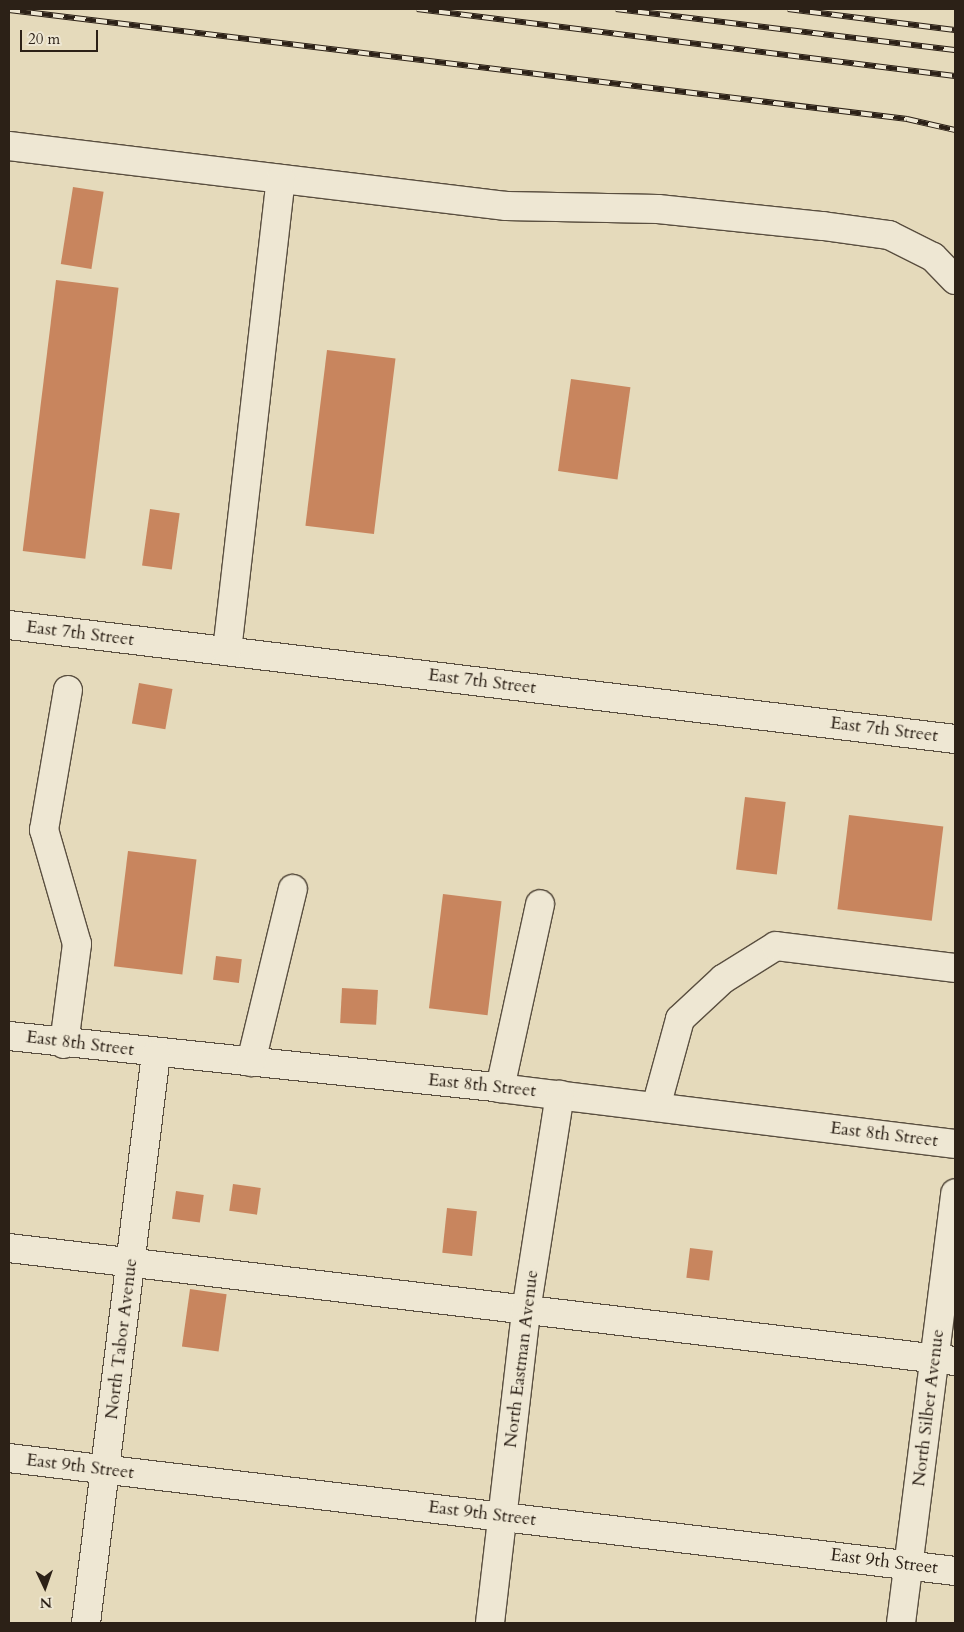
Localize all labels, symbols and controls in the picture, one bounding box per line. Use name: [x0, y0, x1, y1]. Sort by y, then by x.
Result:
scale bar: [22, 20, 100, 52]
text: 20 m: [28, 29, 60, 49]
street label: East 7th Street: [25, 617, 135, 651]
street label: East 7th Street: [427, 665, 537, 699]
street label: East 7th Street: [829, 713, 939, 747]
street label: East 8th Street: [25, 1027, 135, 1061]
street label: East 8th Street: [427, 1070, 537, 1102]
street label: East 8th Street: [829, 1118, 939, 1152]
street label: North Tabor Avenue: [101, 1257, 143, 1421]
street label: North Eastman Avenue: [500, 1269, 544, 1449]
street label: North Silber Avenue: [909, 1328, 949, 1488]
street label: East 9th Street: [25, 1450, 135, 1484]
street label: East 9th Street: [427, 1497, 537, 1531]
street label: East 9th Street: [829, 1545, 939, 1579]
north arrow: [20, 1562, 70, 1612]
text: N: [39, 1593, 52, 1612]

